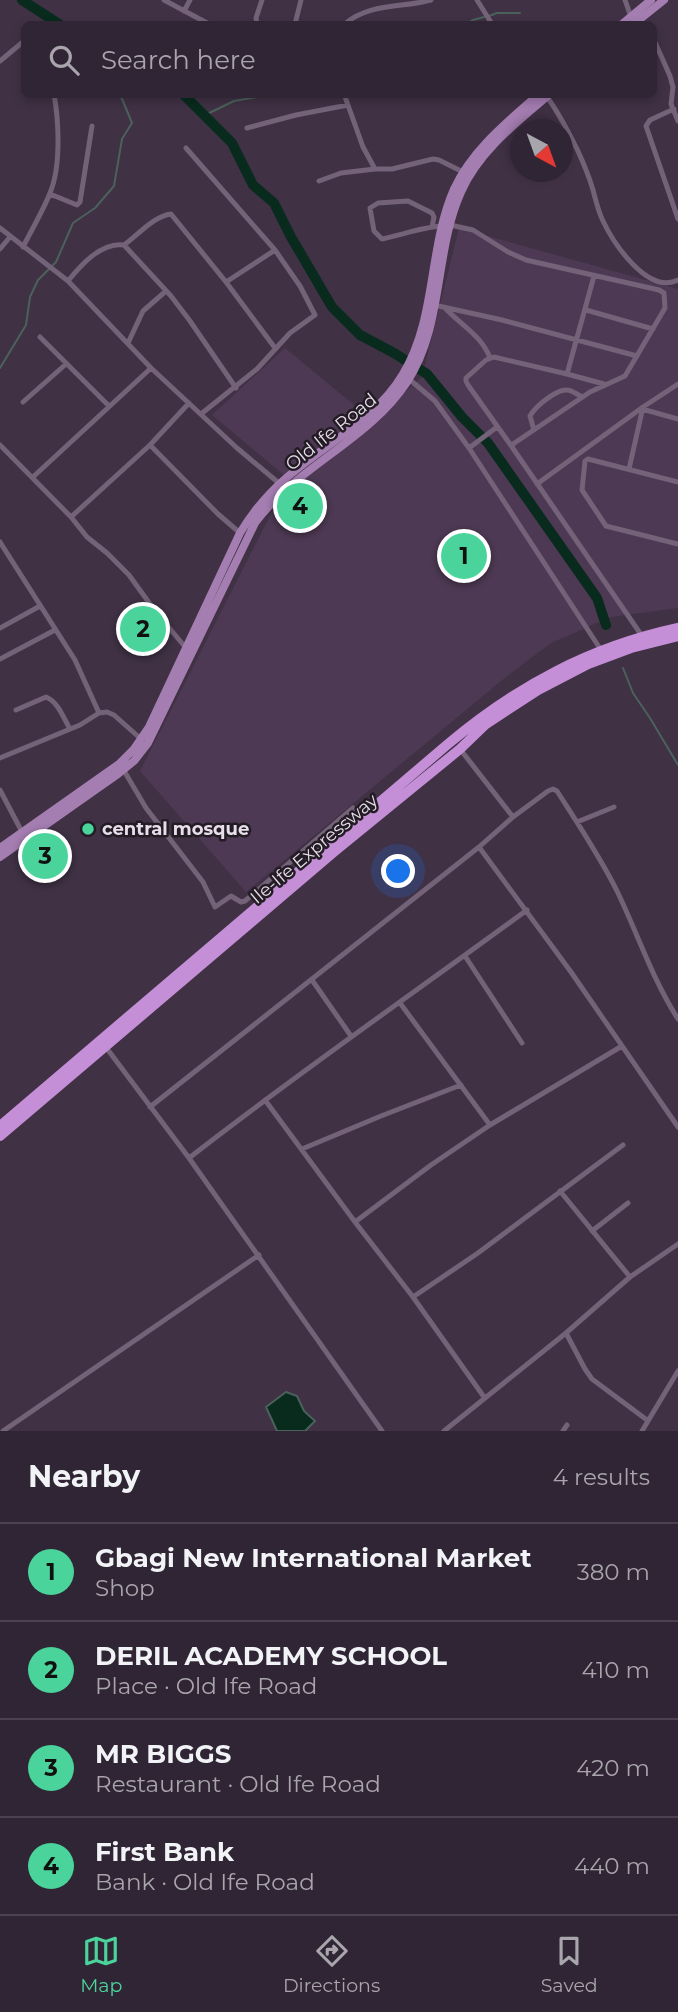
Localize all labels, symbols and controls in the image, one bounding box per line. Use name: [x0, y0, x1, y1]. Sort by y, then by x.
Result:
search box: [21, 21, 657, 98]
icon: search: [45, 41, 83, 79]
text: Search here: [101, 44, 256, 76]
north arrow: [510, 119, 573, 182]
street label: Old Ife Road: [281, 389, 381, 475]
pin: 4: [277, 480, 323, 532]
pin: 1: [441, 530, 487, 582]
pin: 2: [120, 603, 166, 655]
street label: Ile-Ife Expressway: [246, 789, 382, 909]
place label: central mosque: [102, 818, 249, 840]
marker: central mosque: [80, 821, 96, 837]
pin: 3: [22, 830, 68, 882]
your location: [381, 854, 415, 888]
text: Nearby: [28, 1458, 140, 1495]
text: 4 results: [553, 1463, 650, 1491]
text: Gbagi New International Market: [95, 1542, 532, 1574]
text: 1: [46, 1558, 56, 1586]
text: 380 m: [577, 1558, 650, 1586]
text: Shop: [95, 1574, 155, 1602]
text: DERIL ACADEMY SCHOOL: [95, 1640, 447, 1672]
text: 2: [44, 1656, 58, 1684]
text: 410 m: [581, 1656, 650, 1684]
text: Place · Old Ife Road: [95, 1672, 317, 1700]
text: MR BIGGS: [95, 1738, 231, 1770]
text: 3: [44, 1754, 58, 1782]
text: 420 m: [576, 1754, 650, 1782]
text: Restaurant · Old Ife Road: [95, 1770, 381, 1798]
text: First Bank: [95, 1836, 234, 1868]
text: 4: [43, 1852, 59, 1880]
text: 440 m: [574, 1852, 650, 1880]
text: Bank · Old Ife Road: [95, 1868, 315, 1896]
tab: Map: [80, 1932, 122, 1997]
tab: Directions: [283, 1932, 380, 1997]
tab: Saved: [541, 1932, 598, 1997]

